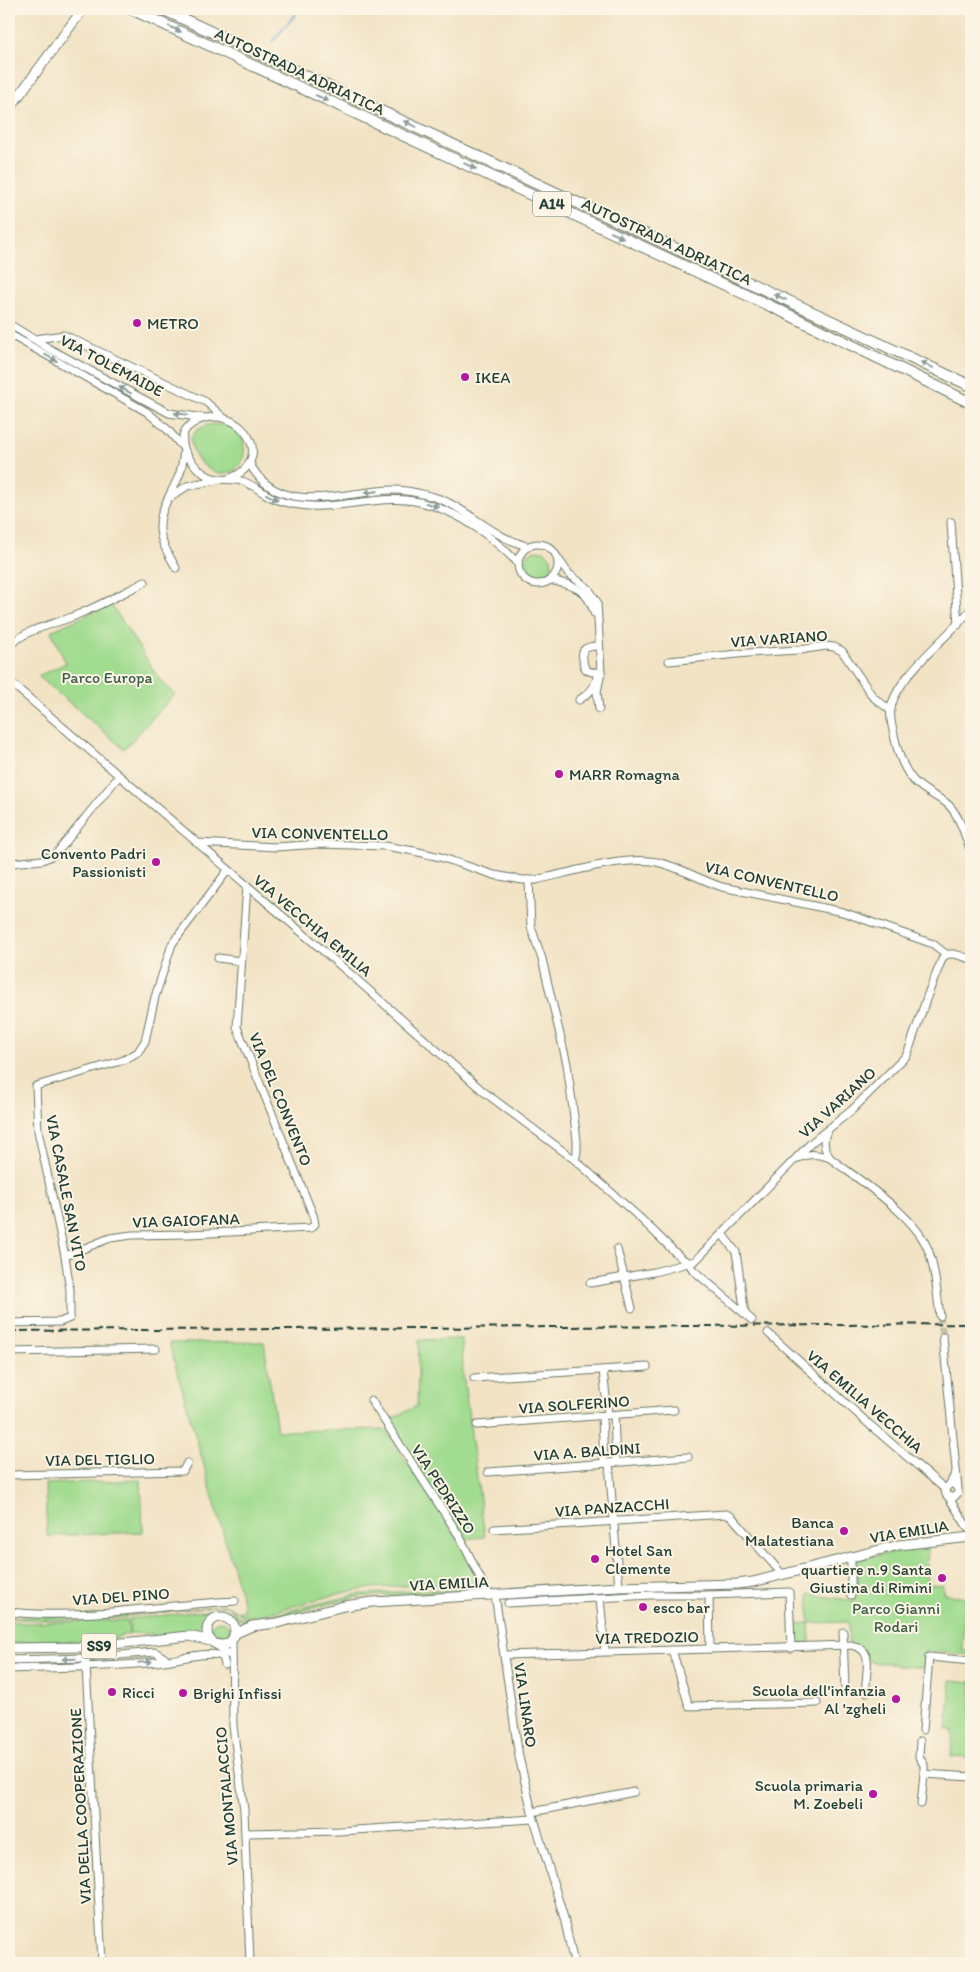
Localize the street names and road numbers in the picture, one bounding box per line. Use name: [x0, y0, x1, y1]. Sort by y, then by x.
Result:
street label: AUTOSTRADA ADRIATICA: [212, 24, 388, 119]
road number: A14: [533, 192, 571, 216]
street label: AUTOSTRADA ADRIATICA: [579, 194, 755, 289]
street label: VIA TOLEMAIDE: [57, 330, 167, 401]
street label: VIA VARIANO: [730, 626, 828, 651]
street label: VIA CONVENTELLO: [252, 823, 388, 844]
street label: VIA CONVENTELLO: [703, 857, 841, 906]
street label: VIA VECCHIA EMILIA: [250, 870, 376, 980]
street label: VIA DEL CONVENTO: [245, 1030, 316, 1169]
street label: VIA VARIANO: [795, 1063, 880, 1142]
street label: VIA CASALE SAN VITO: [42, 1113, 91, 1273]
street label: VIA GAIOFANA: [132, 1209, 240, 1232]
street label: VIA EMILIA VECCHIA: [803, 1346, 927, 1457]
street label: VIA SOLFERINO: [518, 1391, 630, 1418]
street label: VIA A. BALDINI: [533, 1438, 641, 1465]
street label: VIA PEDRIZZO: [408, 1441, 480, 1538]
street label: VIA DEL TIGLIO: [45, 1449, 155, 1470]
street label: VIA PANZACCHI: [554, 1494, 670, 1521]
street label: VIA EMILIA: [868, 1516, 950, 1547]
street label: VIA EMILIA: [409, 1572, 489, 1595]
street label: VIA DEL PINO: [72, 1584, 170, 1609]
street label: VIA TREDOZIO: [595, 1627, 699, 1648]
road number: SS9: [82, 1634, 116, 1658]
street label: VIA LINARO: [510, 1661, 541, 1749]
street label: VIA DELLA COOPERAZIONE: [66, 1708, 95, 1904]
street label: VIA MONTALACCIO: [211, 1726, 242, 1866]

